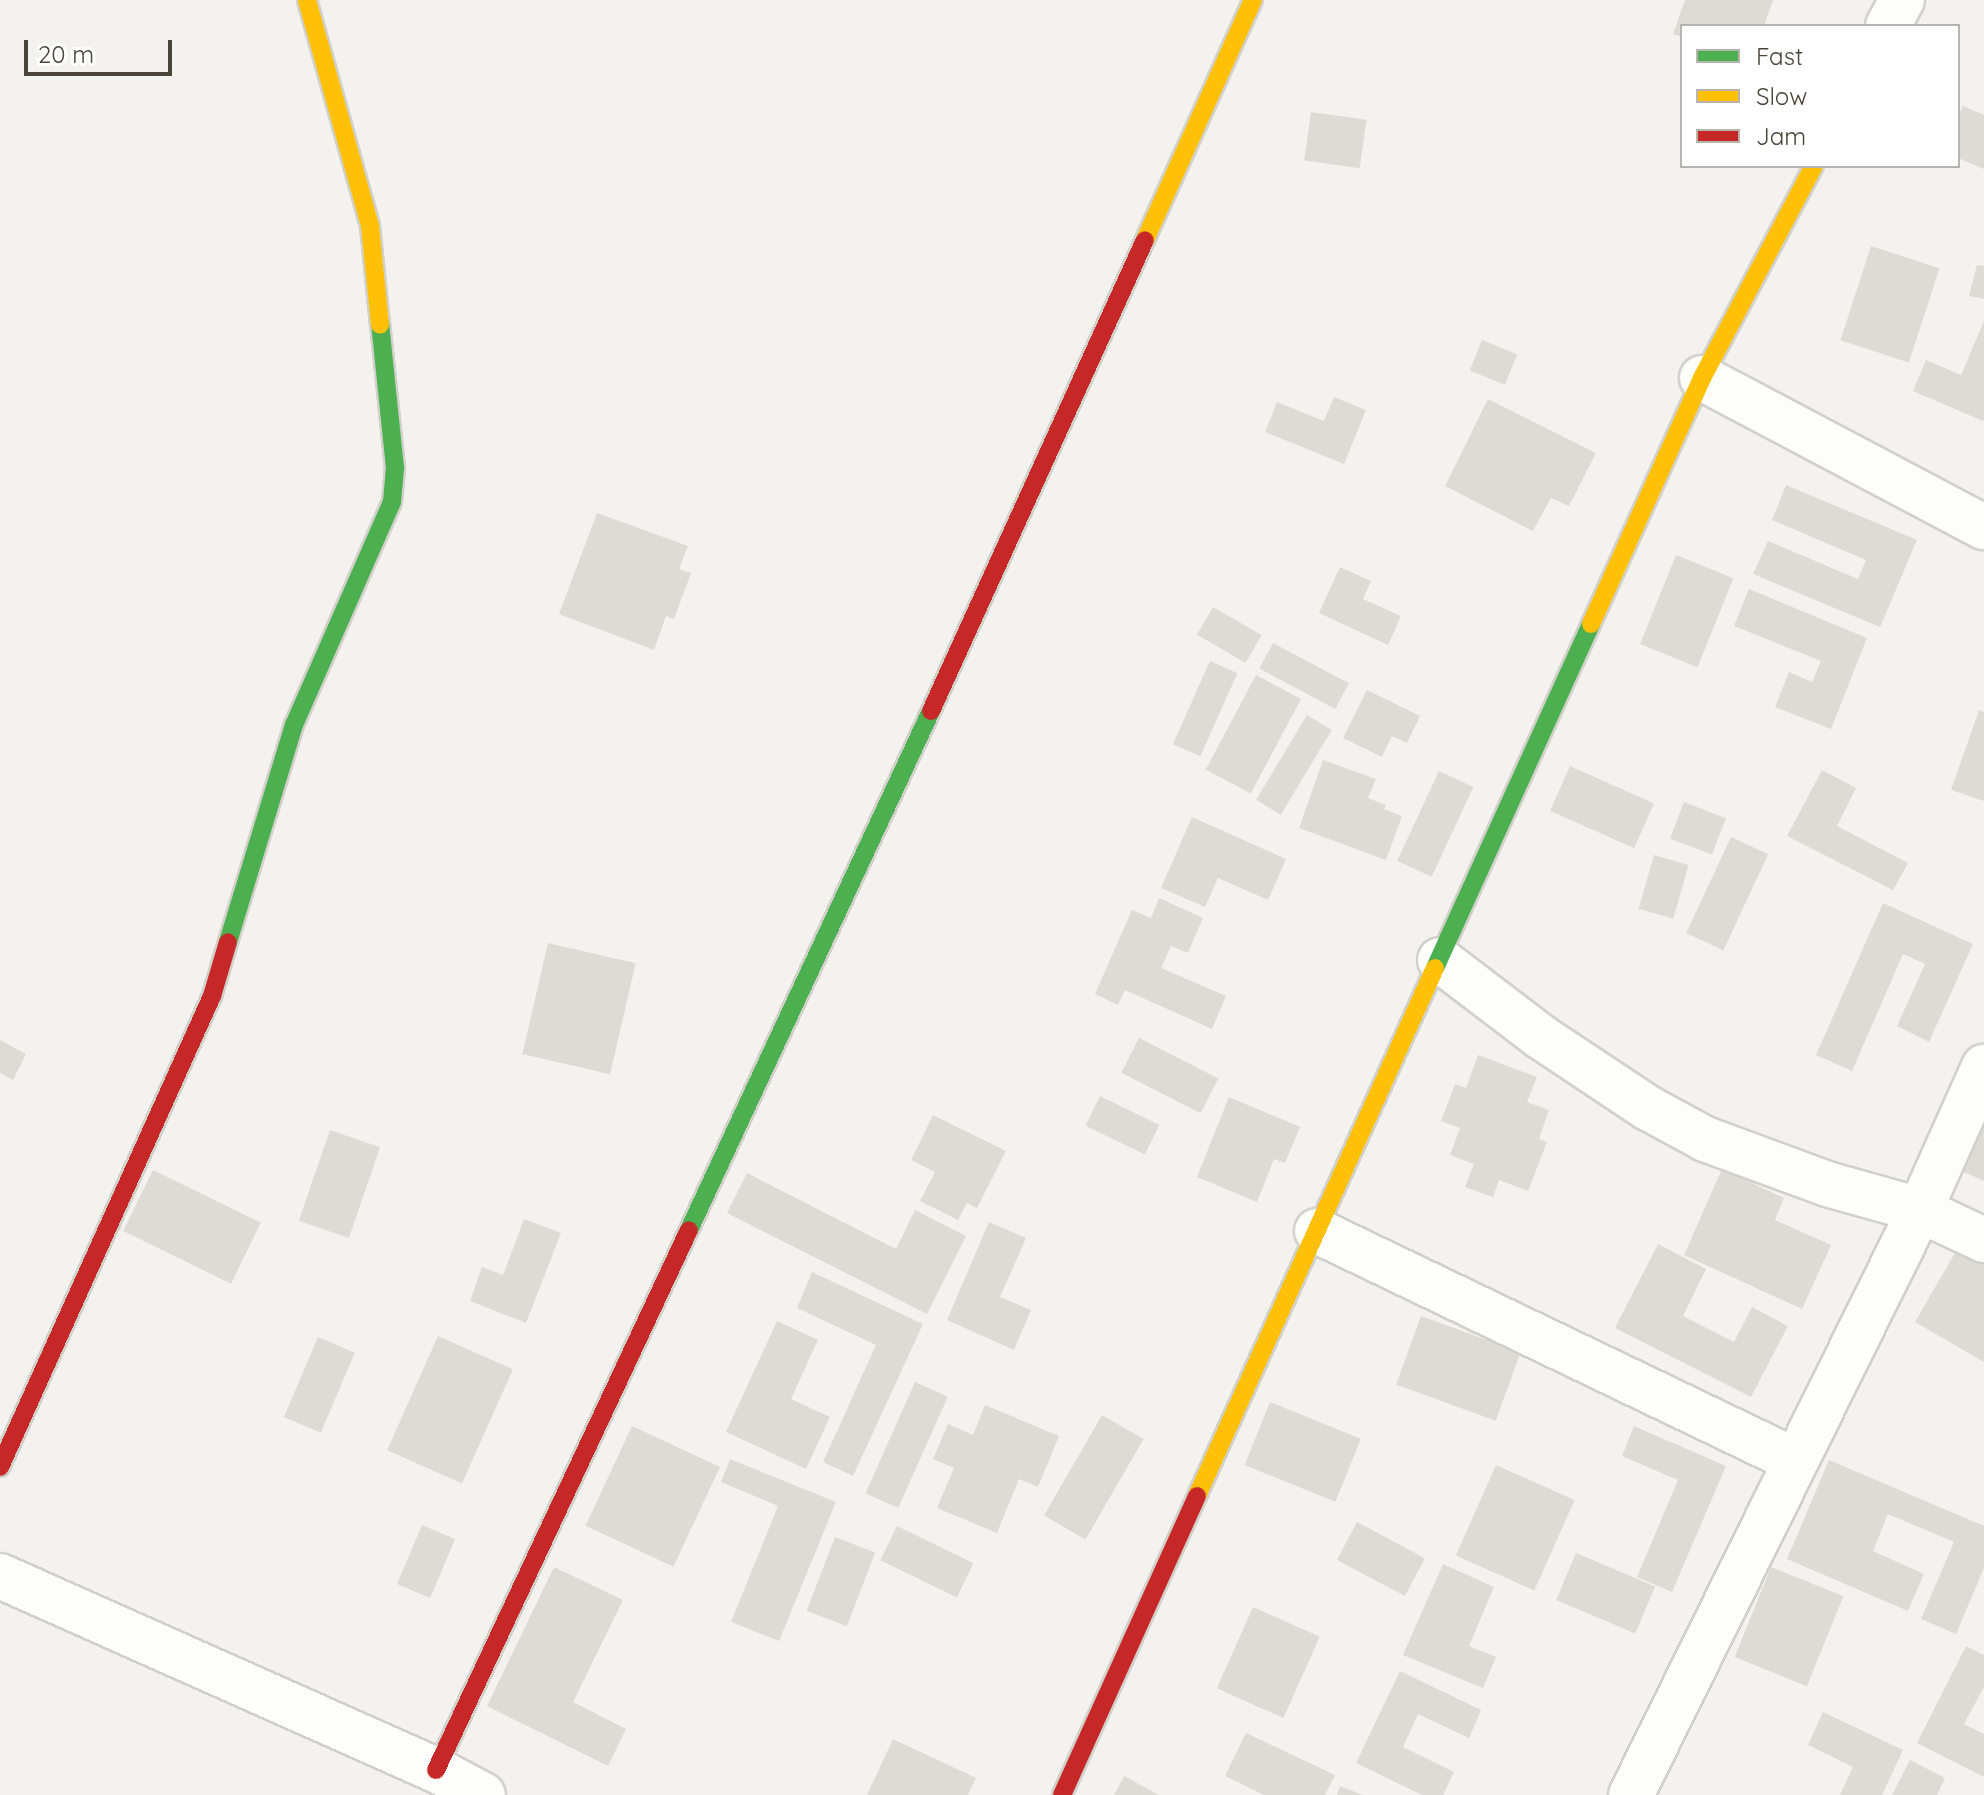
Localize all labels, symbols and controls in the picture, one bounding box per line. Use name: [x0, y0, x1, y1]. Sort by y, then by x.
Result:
scale bar: [28, 24, 176, 74]
legend: [1680, 24, 1960, 168]
text: 20 m: [38, 39, 94, 69]
text: Fast: [1756, 41, 1803, 71]
text: Slow: [1756, 81, 1807, 111]
text: Jam: [1756, 121, 1806, 151]

